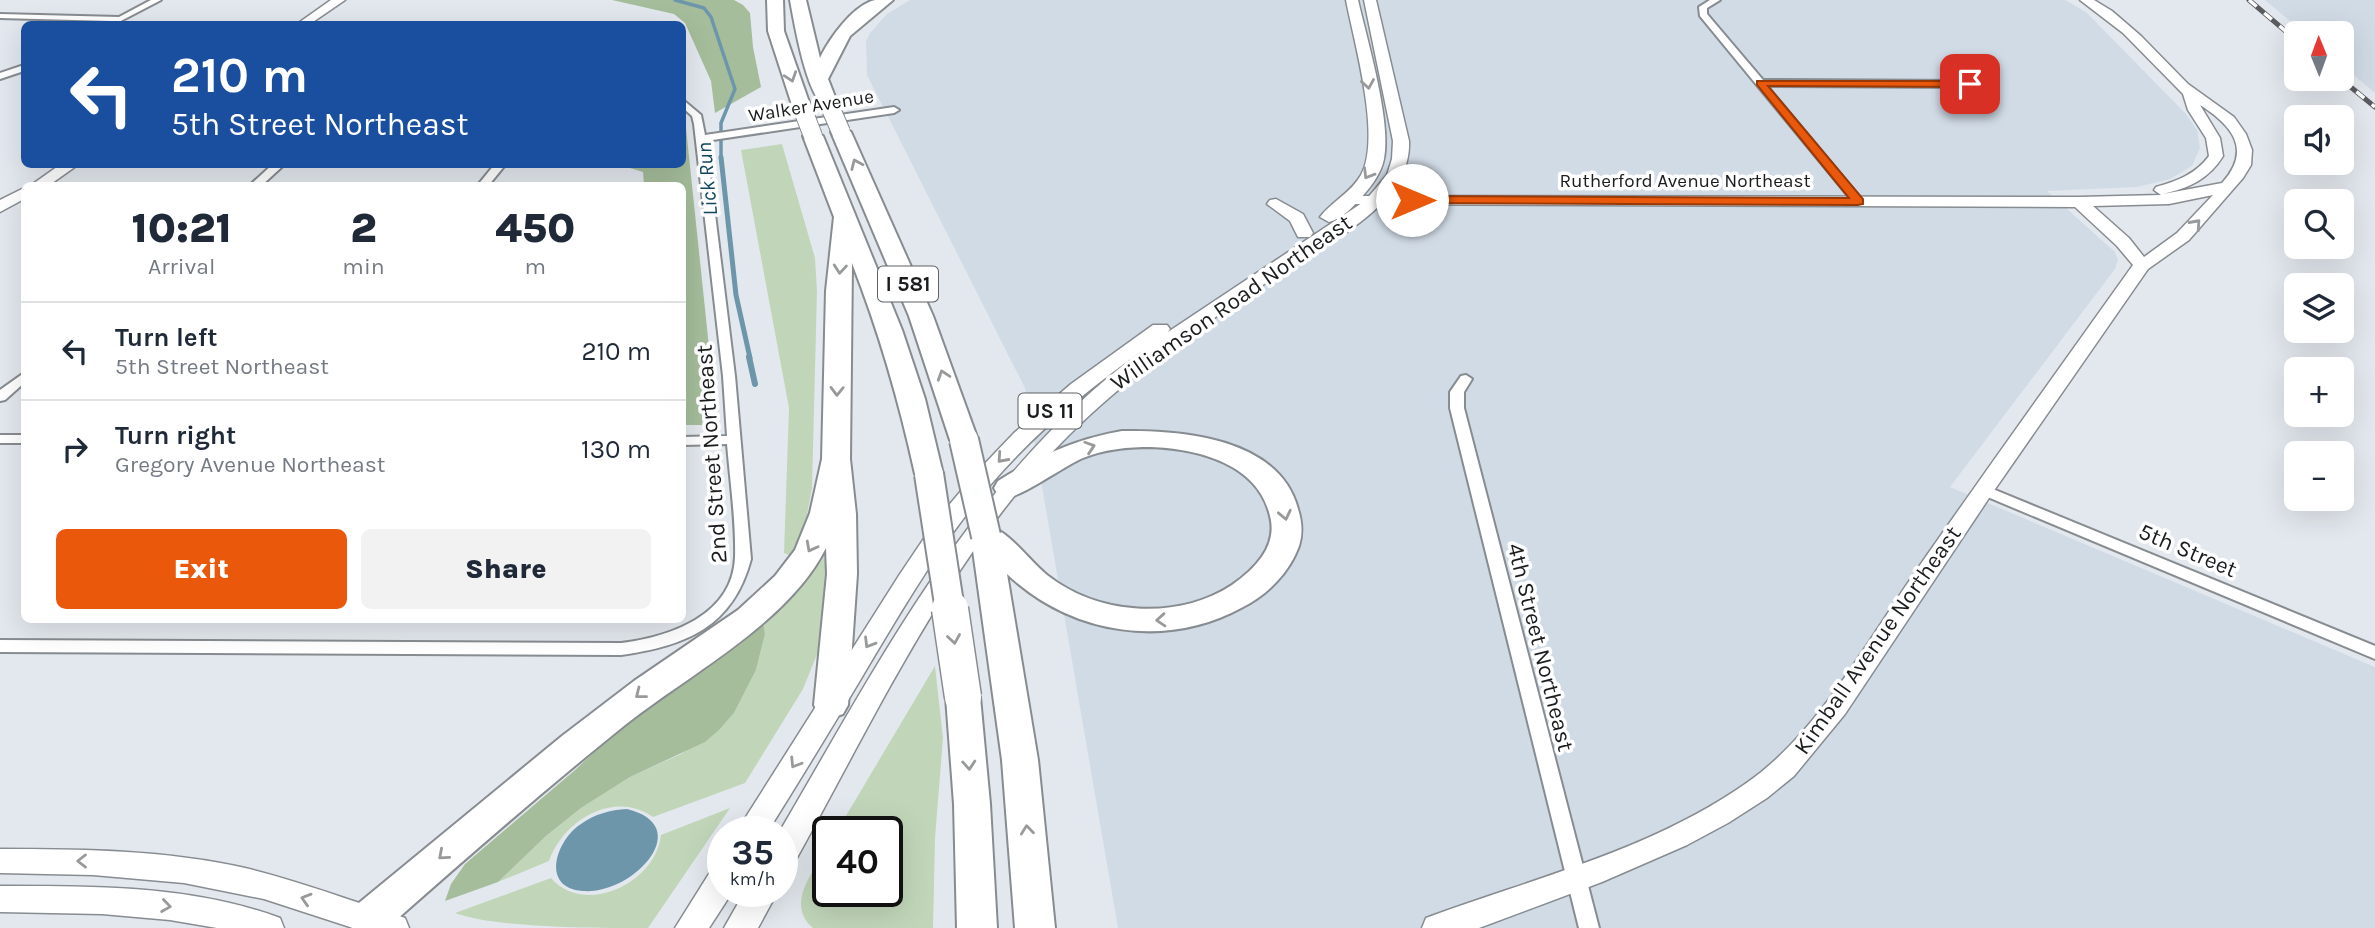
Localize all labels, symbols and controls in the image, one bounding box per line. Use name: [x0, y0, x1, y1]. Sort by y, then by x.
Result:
north arrow: [2284, 21, 2354, 91]
map controls: [2284, 21, 2354, 511]
text: 210 m: [171, 47, 308, 104]
icon: left: [56, 49, 147, 140]
pin: [1940, 54, 2000, 114]
icon: arrive: [1951, 65, 1989, 103]
one-way arrow: [783, 70, 797, 83]
one-way arrow: [1360, 78, 1375, 90]
street label: Walker Avenue: [747, 85, 875, 127]
button: sound: [2284, 105, 2354, 175]
text: 5th Street Northeast: [171, 106, 469, 143]
water label: Lick Run: [692, 141, 722, 217]
one-way arrow: [850, 159, 864, 172]
position arrow: [1375, 163, 1449, 237]
one-way arrow: [1364, 167, 1377, 180]
street label: Rutherford Avenue Northeast: [1559, 170, 1811, 192]
button: search: [2284, 189, 2354, 259]
text: 10:21: [132, 203, 232, 253]
text: 2: [350, 203, 377, 253]
text: 450: [495, 203, 575, 253]
street label: Williamson Road Northeast: [1106, 209, 1357, 396]
one-way arrow: [2187, 219, 2200, 232]
text: Arrival: [148, 253, 215, 280]
text: min: [342, 253, 385, 280]
text: m: [525, 253, 546, 280]
one-way arrow: [833, 264, 848, 275]
road number: I 581: [878, 266, 938, 302]
button: layers: [2284, 273, 2354, 343]
text: Turn left: [115, 322, 217, 353]
icon: left: [56, 332, 94, 370]
text: 210 m: [581, 336, 651, 367]
street label: 2nd Street Northeast: [690, 343, 733, 564]
text: 5th Street Northeast: [115, 353, 329, 380]
button: +: [2284, 357, 2354, 427]
one-way arrow: [936, 369, 951, 381]
one-way arrow: [830, 386, 845, 397]
road number: US 11: [1018, 394, 1082, 428]
text: Turn right: [115, 420, 236, 451]
icon: right: [56, 430, 94, 468]
text: 130 m: [581, 434, 651, 465]
one-way arrow: [1084, 440, 1096, 455]
button: −: [2284, 441, 2354, 511]
one-way arrow: [998, 450, 1010, 463]
text: Gregory Avenue Northeast: [115, 451, 385, 478]
one-way arrow: [1276, 509, 1291, 521]
street label: 5th Street: [2135, 518, 2241, 583]
street label: Kimball Avenue Northeast: [1788, 521, 1967, 760]
button: Exit: [56, 529, 347, 609]
button: Share: [361, 529, 651, 609]
one-way arrow: [806, 540, 819, 553]
street label: 4th Street Northeast: [1502, 540, 1580, 754]
one-way arrow: [1155, 612, 1166, 627]
one-way arrow: [947, 633, 962, 644]
one-way arrow: [865, 635, 878, 648]
one-way arrow: [636, 686, 648, 699]
one-way arrow: [790, 755, 803, 768]
one-way arrow: [961, 760, 976, 771]
speed limit sign: 40: [812, 816, 903, 907]
one-way arrow: [1020, 824, 1035, 835]
text: 35: [731, 832, 774, 873]
one-way arrow: [438, 847, 451, 859]
one-way arrow: [77, 853, 87, 869]
text: km/h: [730, 868, 775, 890]
one-way arrow: [300, 893, 312, 908]
one-way arrow: [160, 898, 172, 913]

